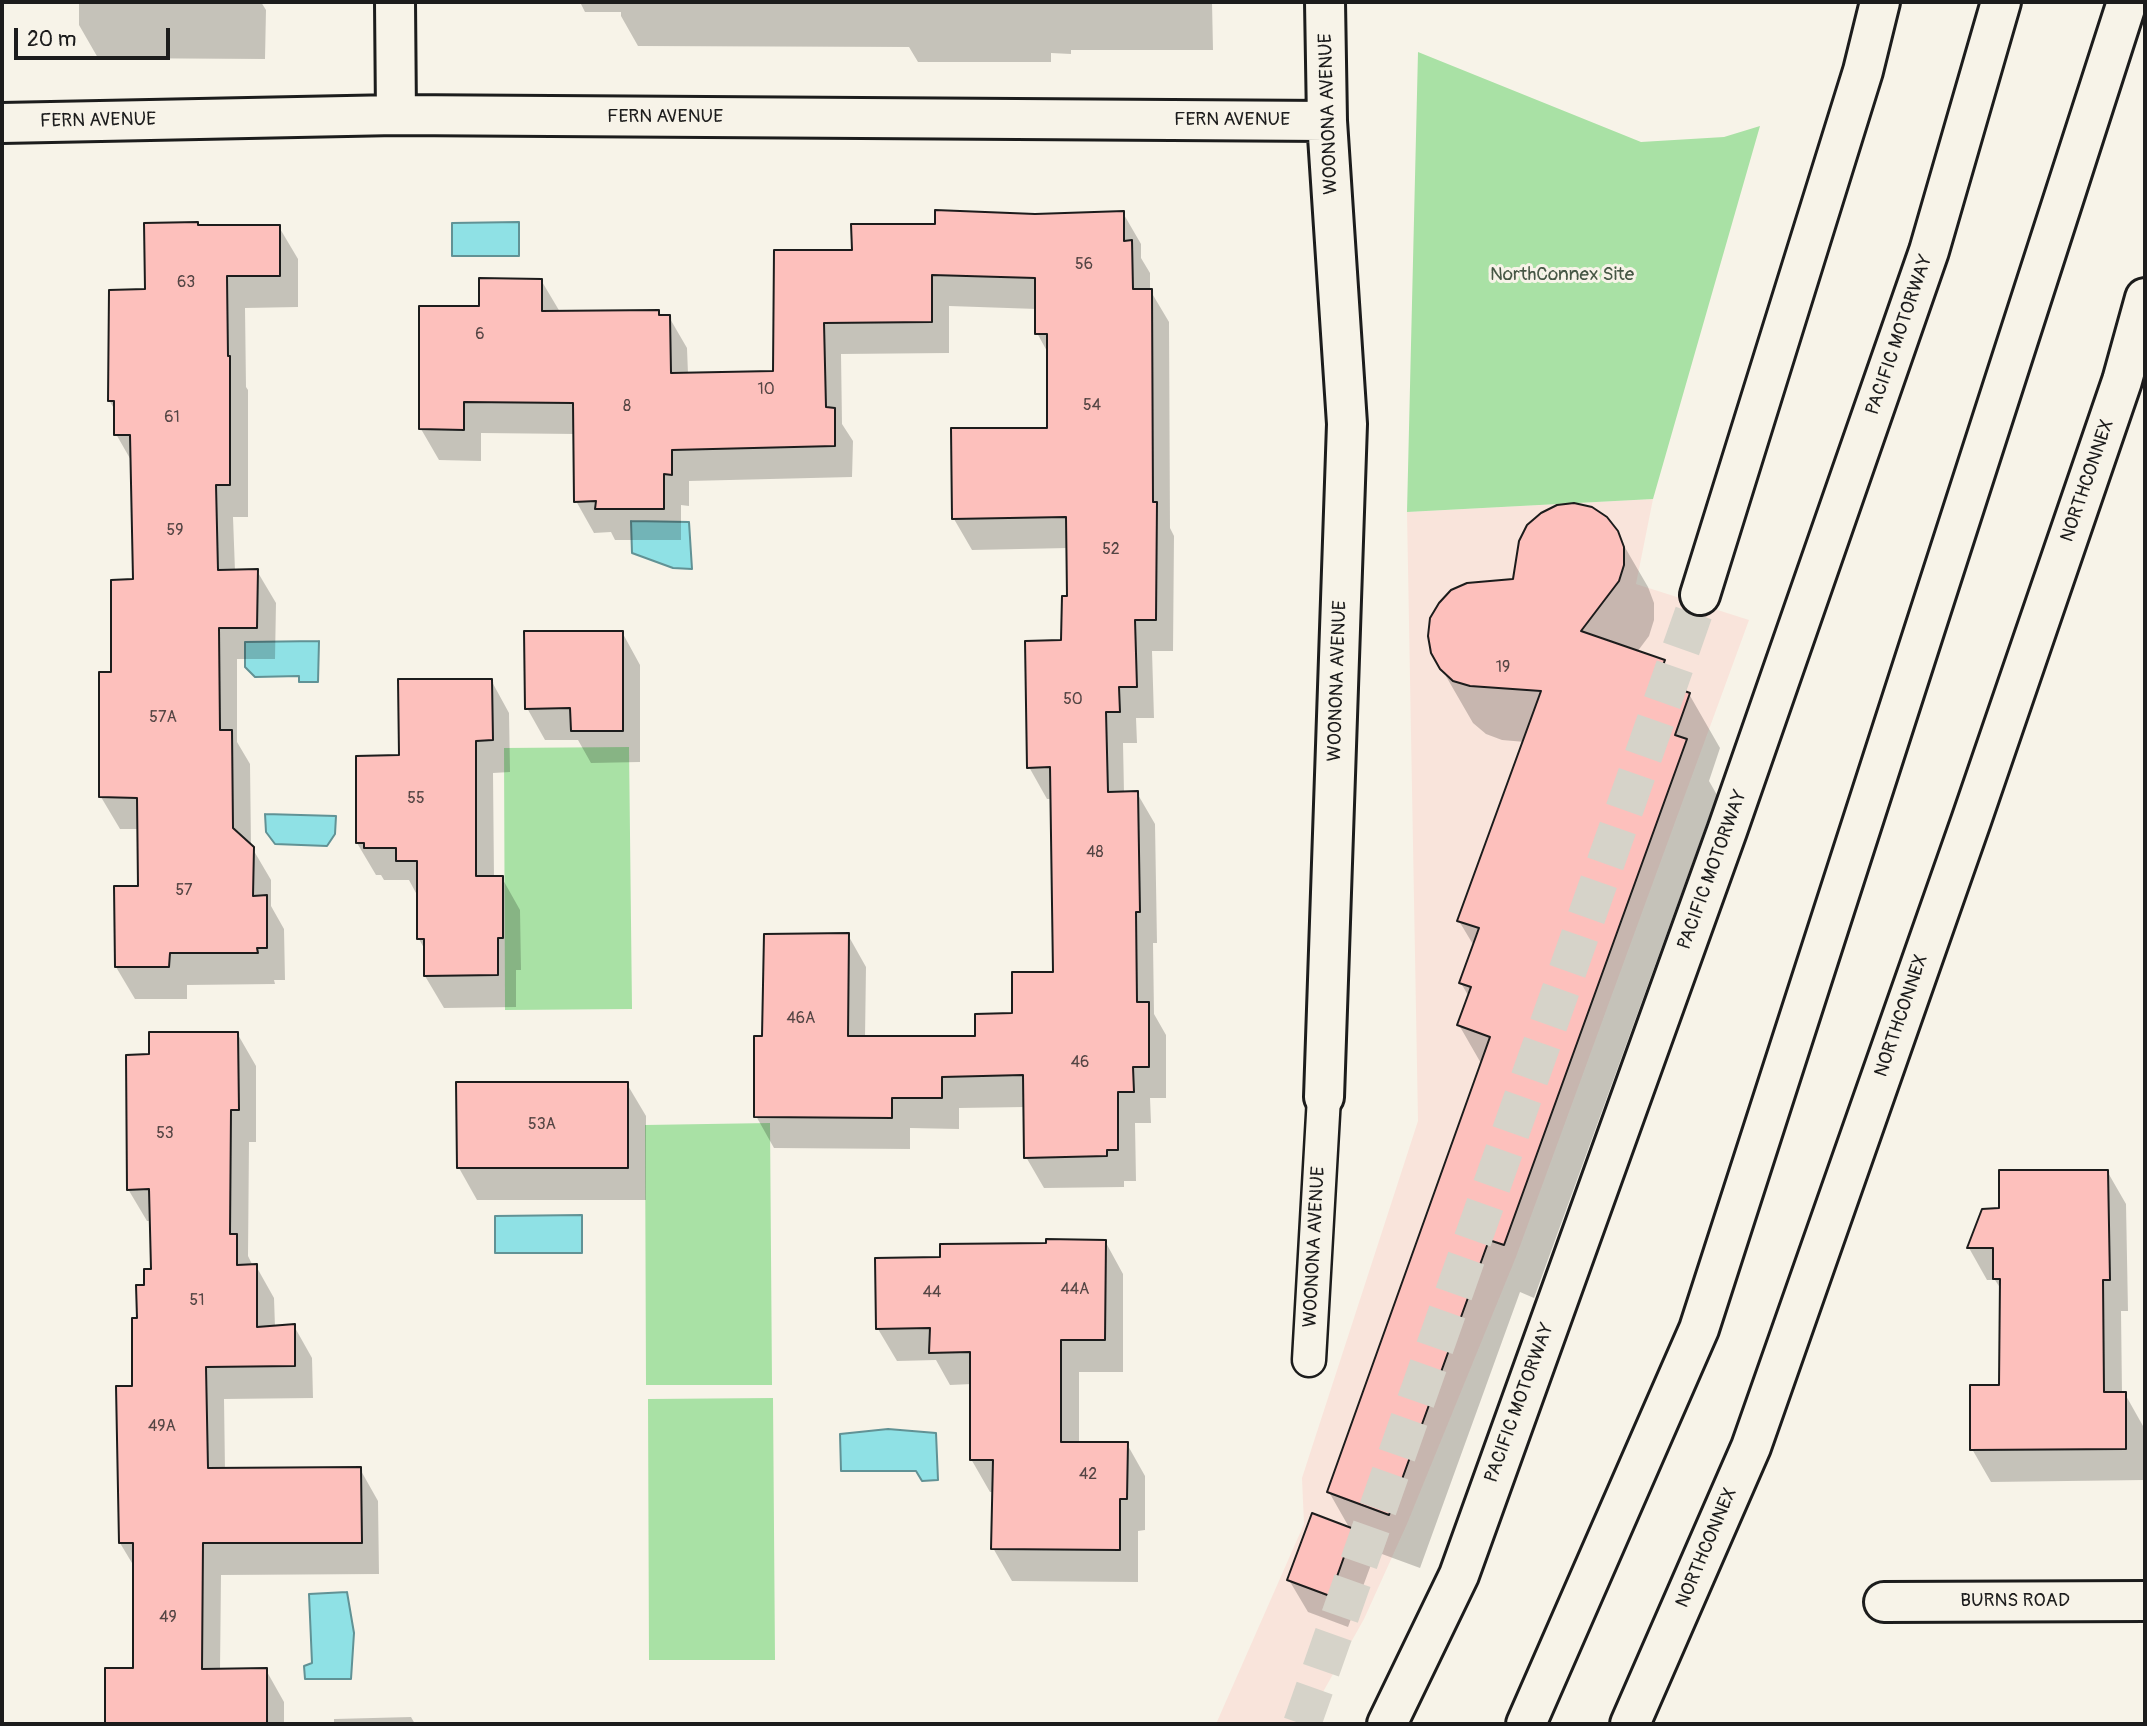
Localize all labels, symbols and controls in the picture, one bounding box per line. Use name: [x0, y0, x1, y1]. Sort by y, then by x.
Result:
scale bar: [18, 14, 173, 58]
text: 20 m: [27, 26, 76, 53]
street label: WOONONA AVENUE: [1315, 33, 1343, 195]
street label: FERN AVENUE: [607, 106, 723, 128]
street label: FERN AVENUE: [40, 109, 156, 133]
street label: FERN AVENUE: [1174, 109, 1290, 131]
street label: PACIFIC MOTORWAY: [1862, 252, 1938, 418]
house number: 56: [1075, 255, 1093, 275]
park label: NorthConnex Site: [1490, 264, 1634, 286]
house number: 63: [177, 273, 195, 293]
house number: 6: [475, 325, 485, 345]
house number: 10: [757, 380, 775, 400]
house number: 54: [1083, 396, 1101, 416]
house number: 8: [623, 397, 631, 417]
house number: 61: [164, 408, 180, 428]
street label: NORTHCONNEX: [2056, 417, 2120, 545]
house number: 59: [167, 521, 183, 541]
house number: 52: [1102, 540, 1120, 560]
street label: WOONONA AVENUE: [1324, 600, 1352, 762]
house number: 19: [1496, 658, 1510, 678]
house number: 50: [1063, 690, 1083, 710]
house number: 57A: [149, 708, 177, 728]
street label: PACIFIC MOTORWAY: [1674, 787, 1752, 953]
house number: 55: [407, 789, 425, 809]
house number: 48: [1086, 843, 1104, 863]
house number: 57: [175, 881, 193, 901]
street label: NORTHCONNEX: [1870, 952, 1934, 1080]
house number: 46A: [787, 1009, 815, 1029]
house number: 46: [1071, 1053, 1089, 1073]
house number: 53A: [528, 1115, 556, 1135]
house number: 53: [156, 1124, 174, 1144]
street label: WOONONA AVENUE: [1299, 1166, 1331, 1328]
house number: 44A: [1061, 1280, 1089, 1300]
house number: 44: [923, 1283, 941, 1303]
house number: 51: [190, 1291, 204, 1311]
street label: PACIFIC MOTORWAY: [1481, 1320, 1559, 1486]
house number: 49A: [148, 1417, 176, 1437]
house number: 42: [1079, 1465, 1097, 1485]
street label: NORTHCONNEX: [1672, 1485, 1742, 1611]
street label: BURNS ROAD: [1960, 1590, 2070, 1612]
house number: 49: [159, 1608, 177, 1628]

